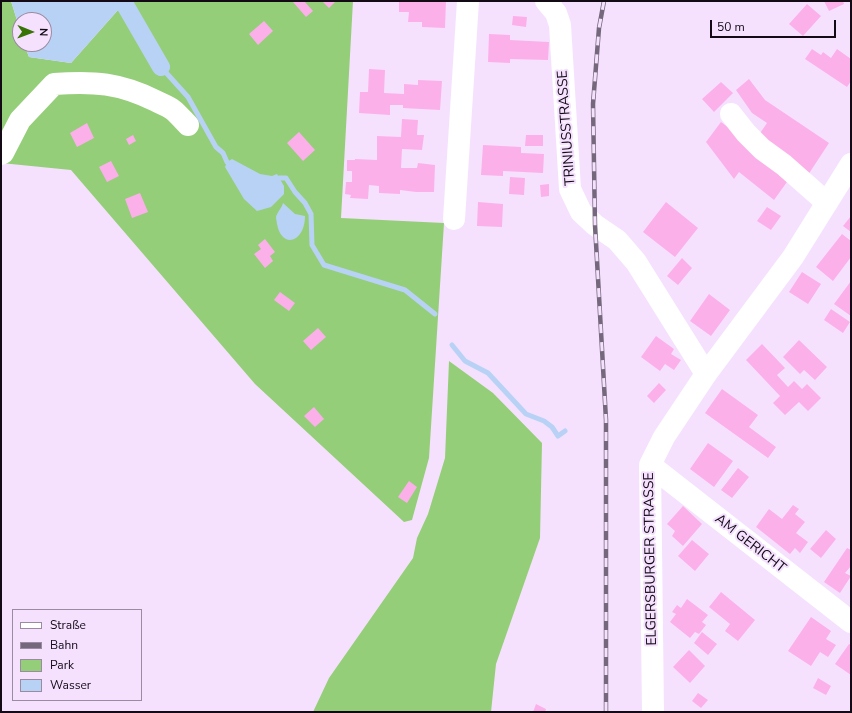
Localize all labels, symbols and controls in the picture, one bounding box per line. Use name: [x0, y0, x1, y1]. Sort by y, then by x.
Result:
north arrow: [12, 12, 52, 52]
scale bar: [712, 12, 838, 38]
text: 50 m: [717, 19, 745, 35]
text: N: [36, 28, 51, 36]
street label: TRINIUSSTRASSE: [555, 70, 579, 186]
street label: ELGERSBURGER STRASSE: [641, 472, 661, 646]
street label: AM GERICHT: [711, 511, 789, 577]
legend: [12, 609, 142, 701]
text: Straße: [50, 617, 86, 633]
text: Bahn: [50, 637, 78, 653]
text: Park: [50, 657, 74, 673]
text: Wasser: [50, 677, 91, 693]

